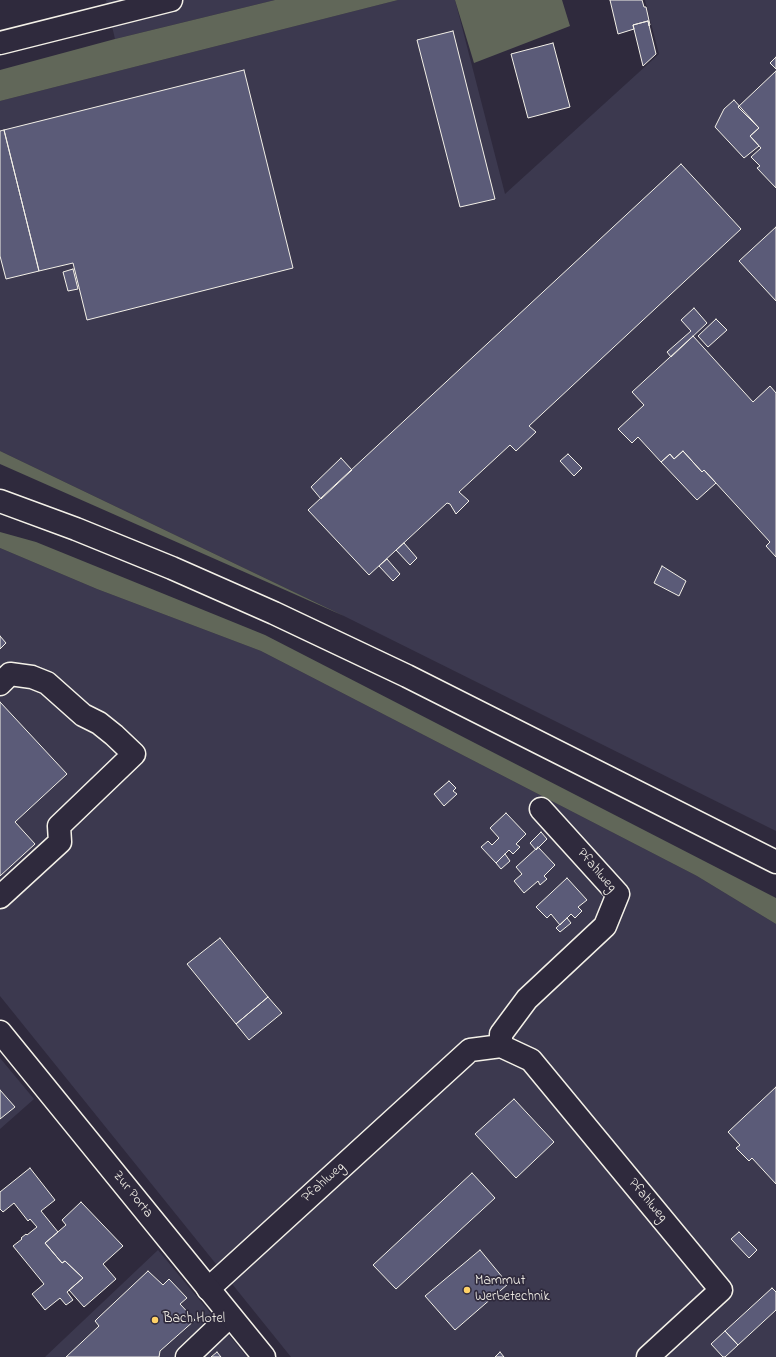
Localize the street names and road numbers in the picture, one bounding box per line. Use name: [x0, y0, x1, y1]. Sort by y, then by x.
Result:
street label: Pfahlweg: [573, 846, 619, 896]
street label: Pfahlweg: [299, 1159, 349, 1207]
street label: Zur Porta: [108, 1168, 156, 1222]
street label: Pfahlweg: [624, 1176, 670, 1226]

